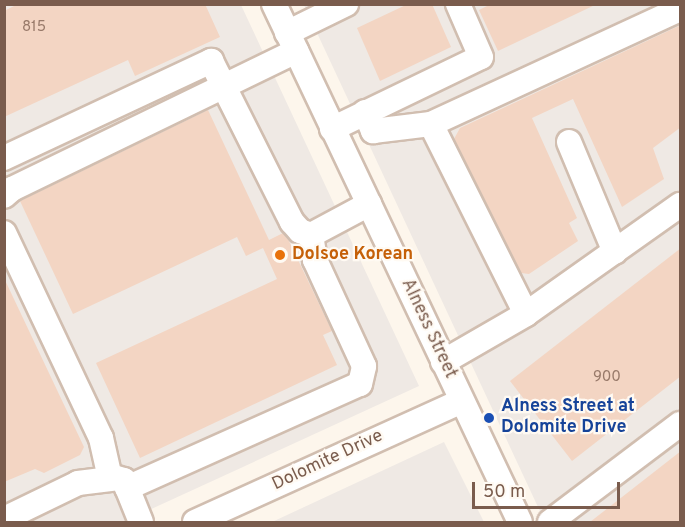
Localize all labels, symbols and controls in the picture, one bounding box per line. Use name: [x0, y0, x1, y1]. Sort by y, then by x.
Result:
house number: 815: [22, 19, 46, 37]
place label: Dolsoe Korean: [292, 244, 413, 266]
marker: Dolsoe Korean: [273, 248, 287, 262]
street label: Alness Street: [395, 276, 461, 382]
house number: 900: [593, 369, 621, 387]
place label: Alness Street at Dolomite Drive: [501, 397, 635, 440]
marker: Alness Street at Dolomite Drive: [482, 411, 496, 425]
street label: Dolomite Drive: [269, 426, 387, 496]
scale bar: [475, 470, 624, 508]
text: 50 m: [483, 481, 525, 504]

